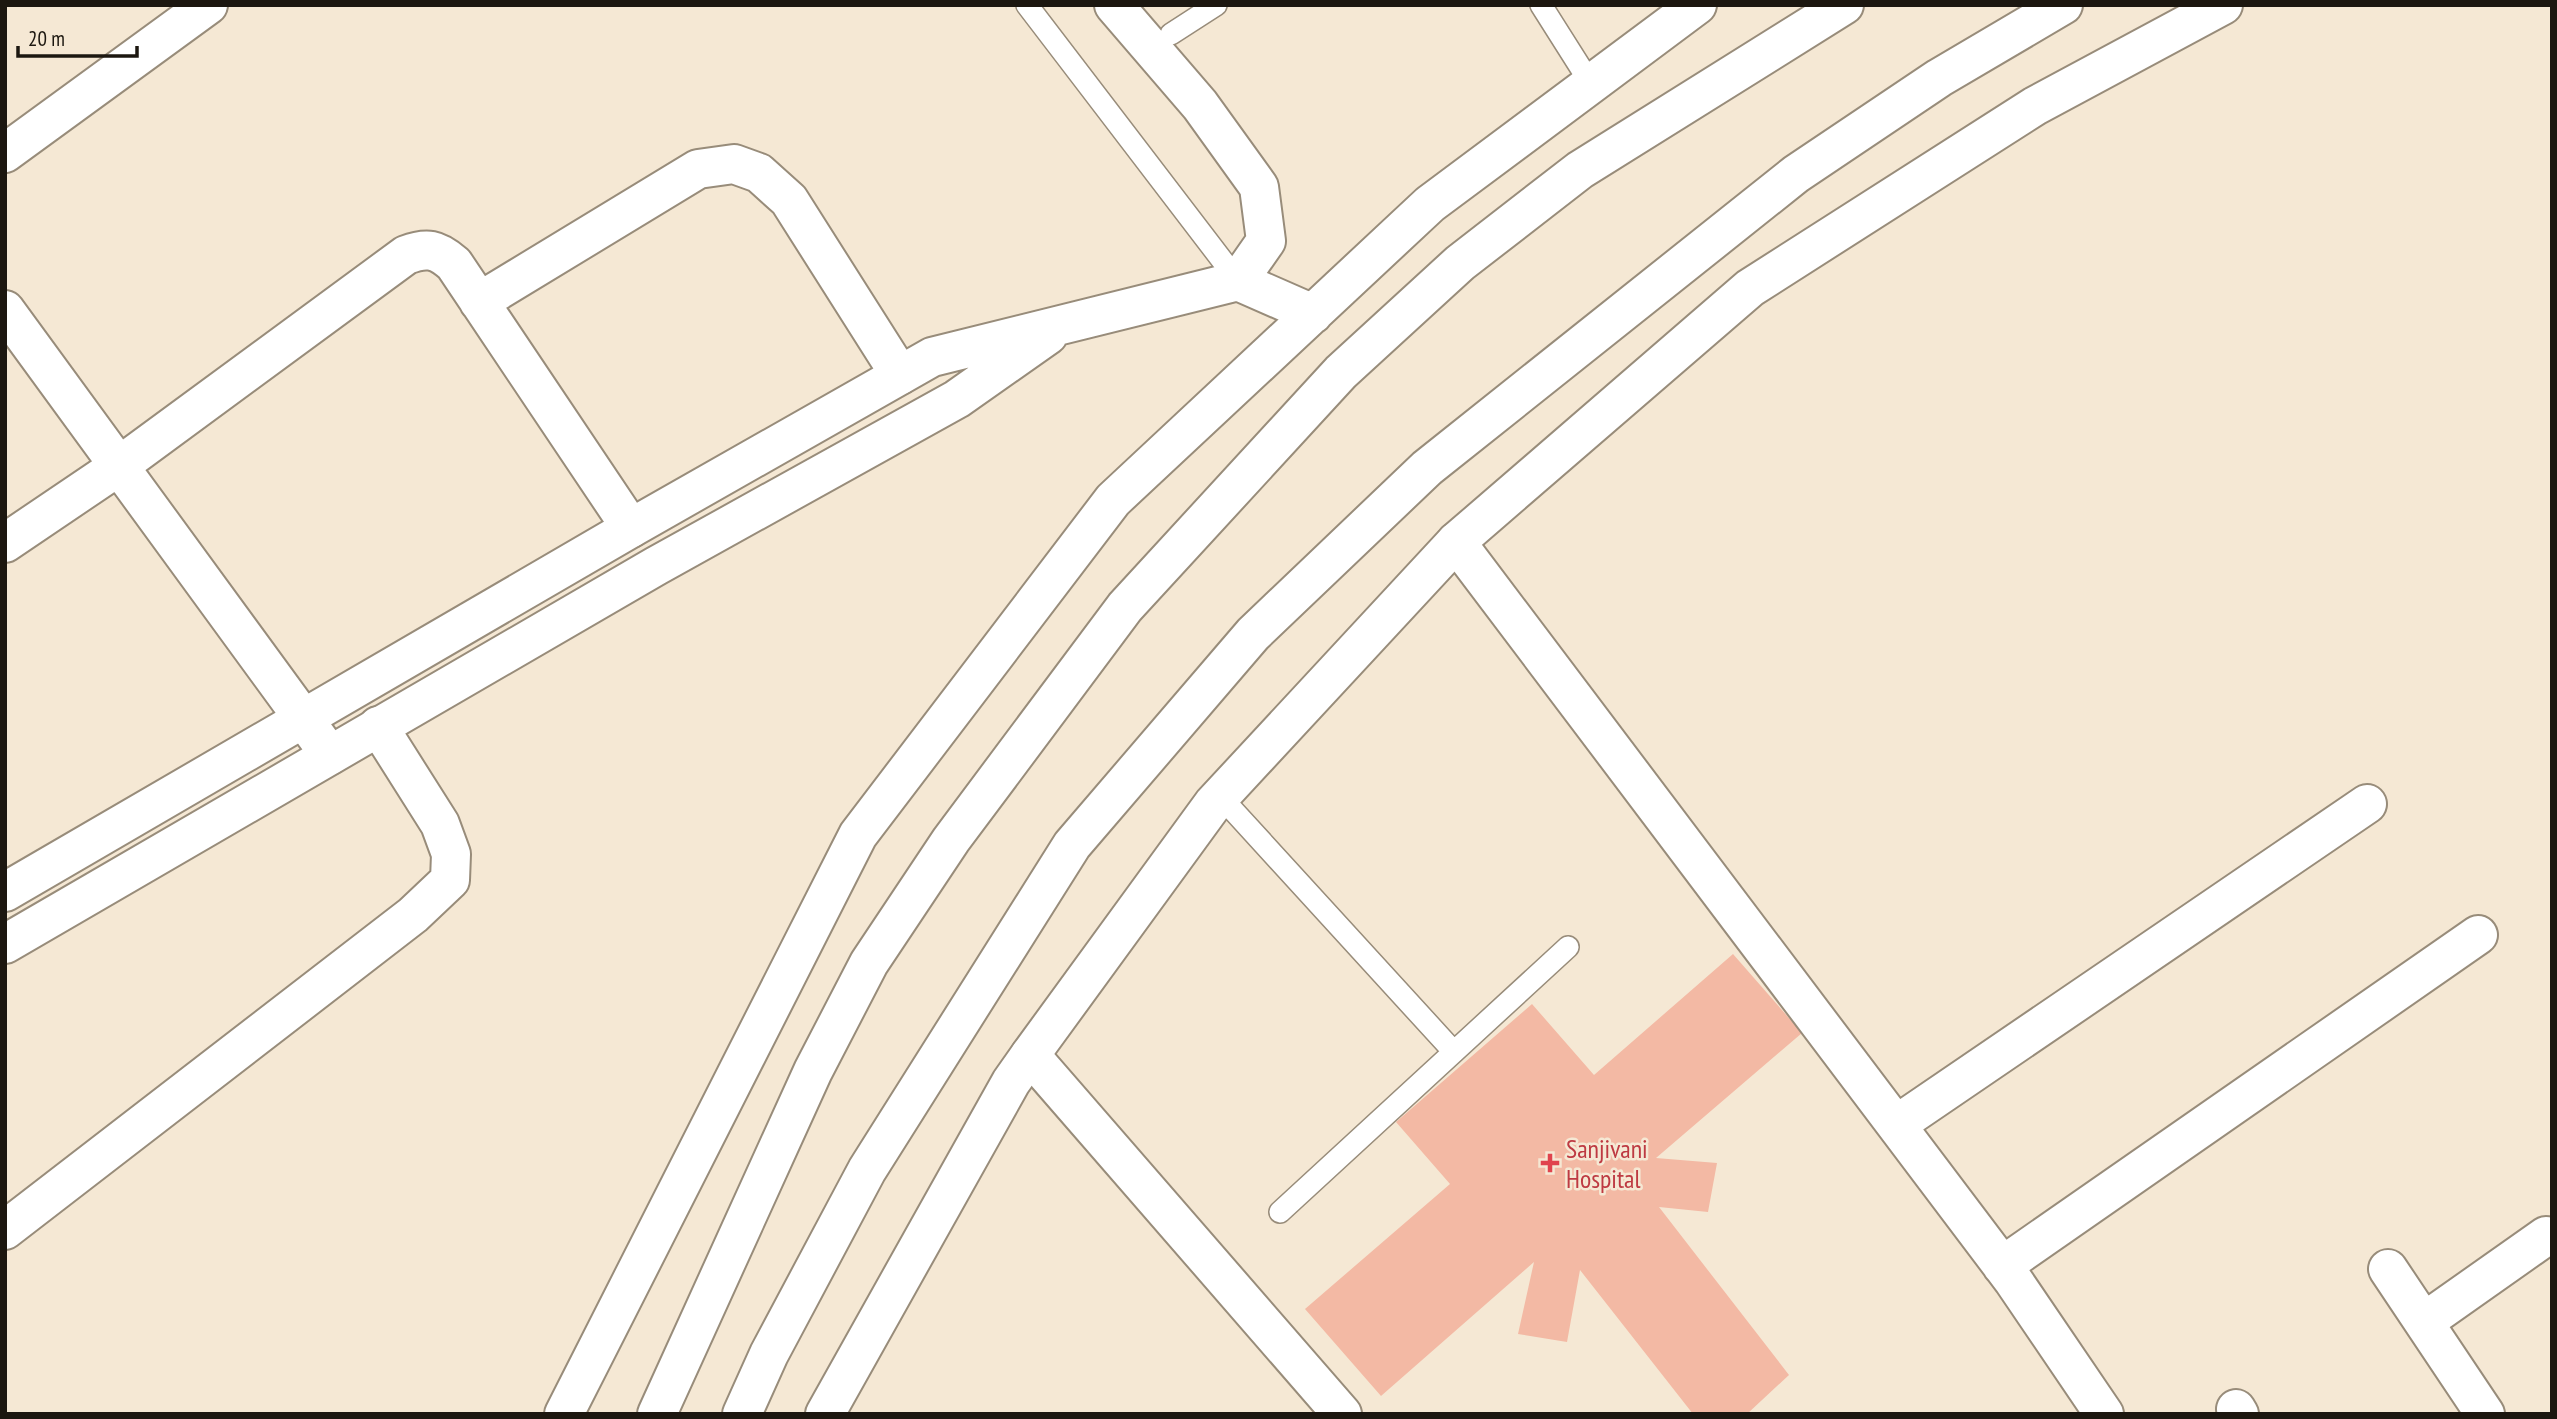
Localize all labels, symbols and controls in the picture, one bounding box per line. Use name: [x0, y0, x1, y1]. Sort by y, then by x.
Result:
scale bar: [18, 14, 136, 58]
text: 20 m: [28, 25, 65, 52]
place label: Sanjivani Hospital: [1566, 1132, 1648, 1195]
marker: Sanjivani Hospital: [1540, 1153, 1560, 1173]

